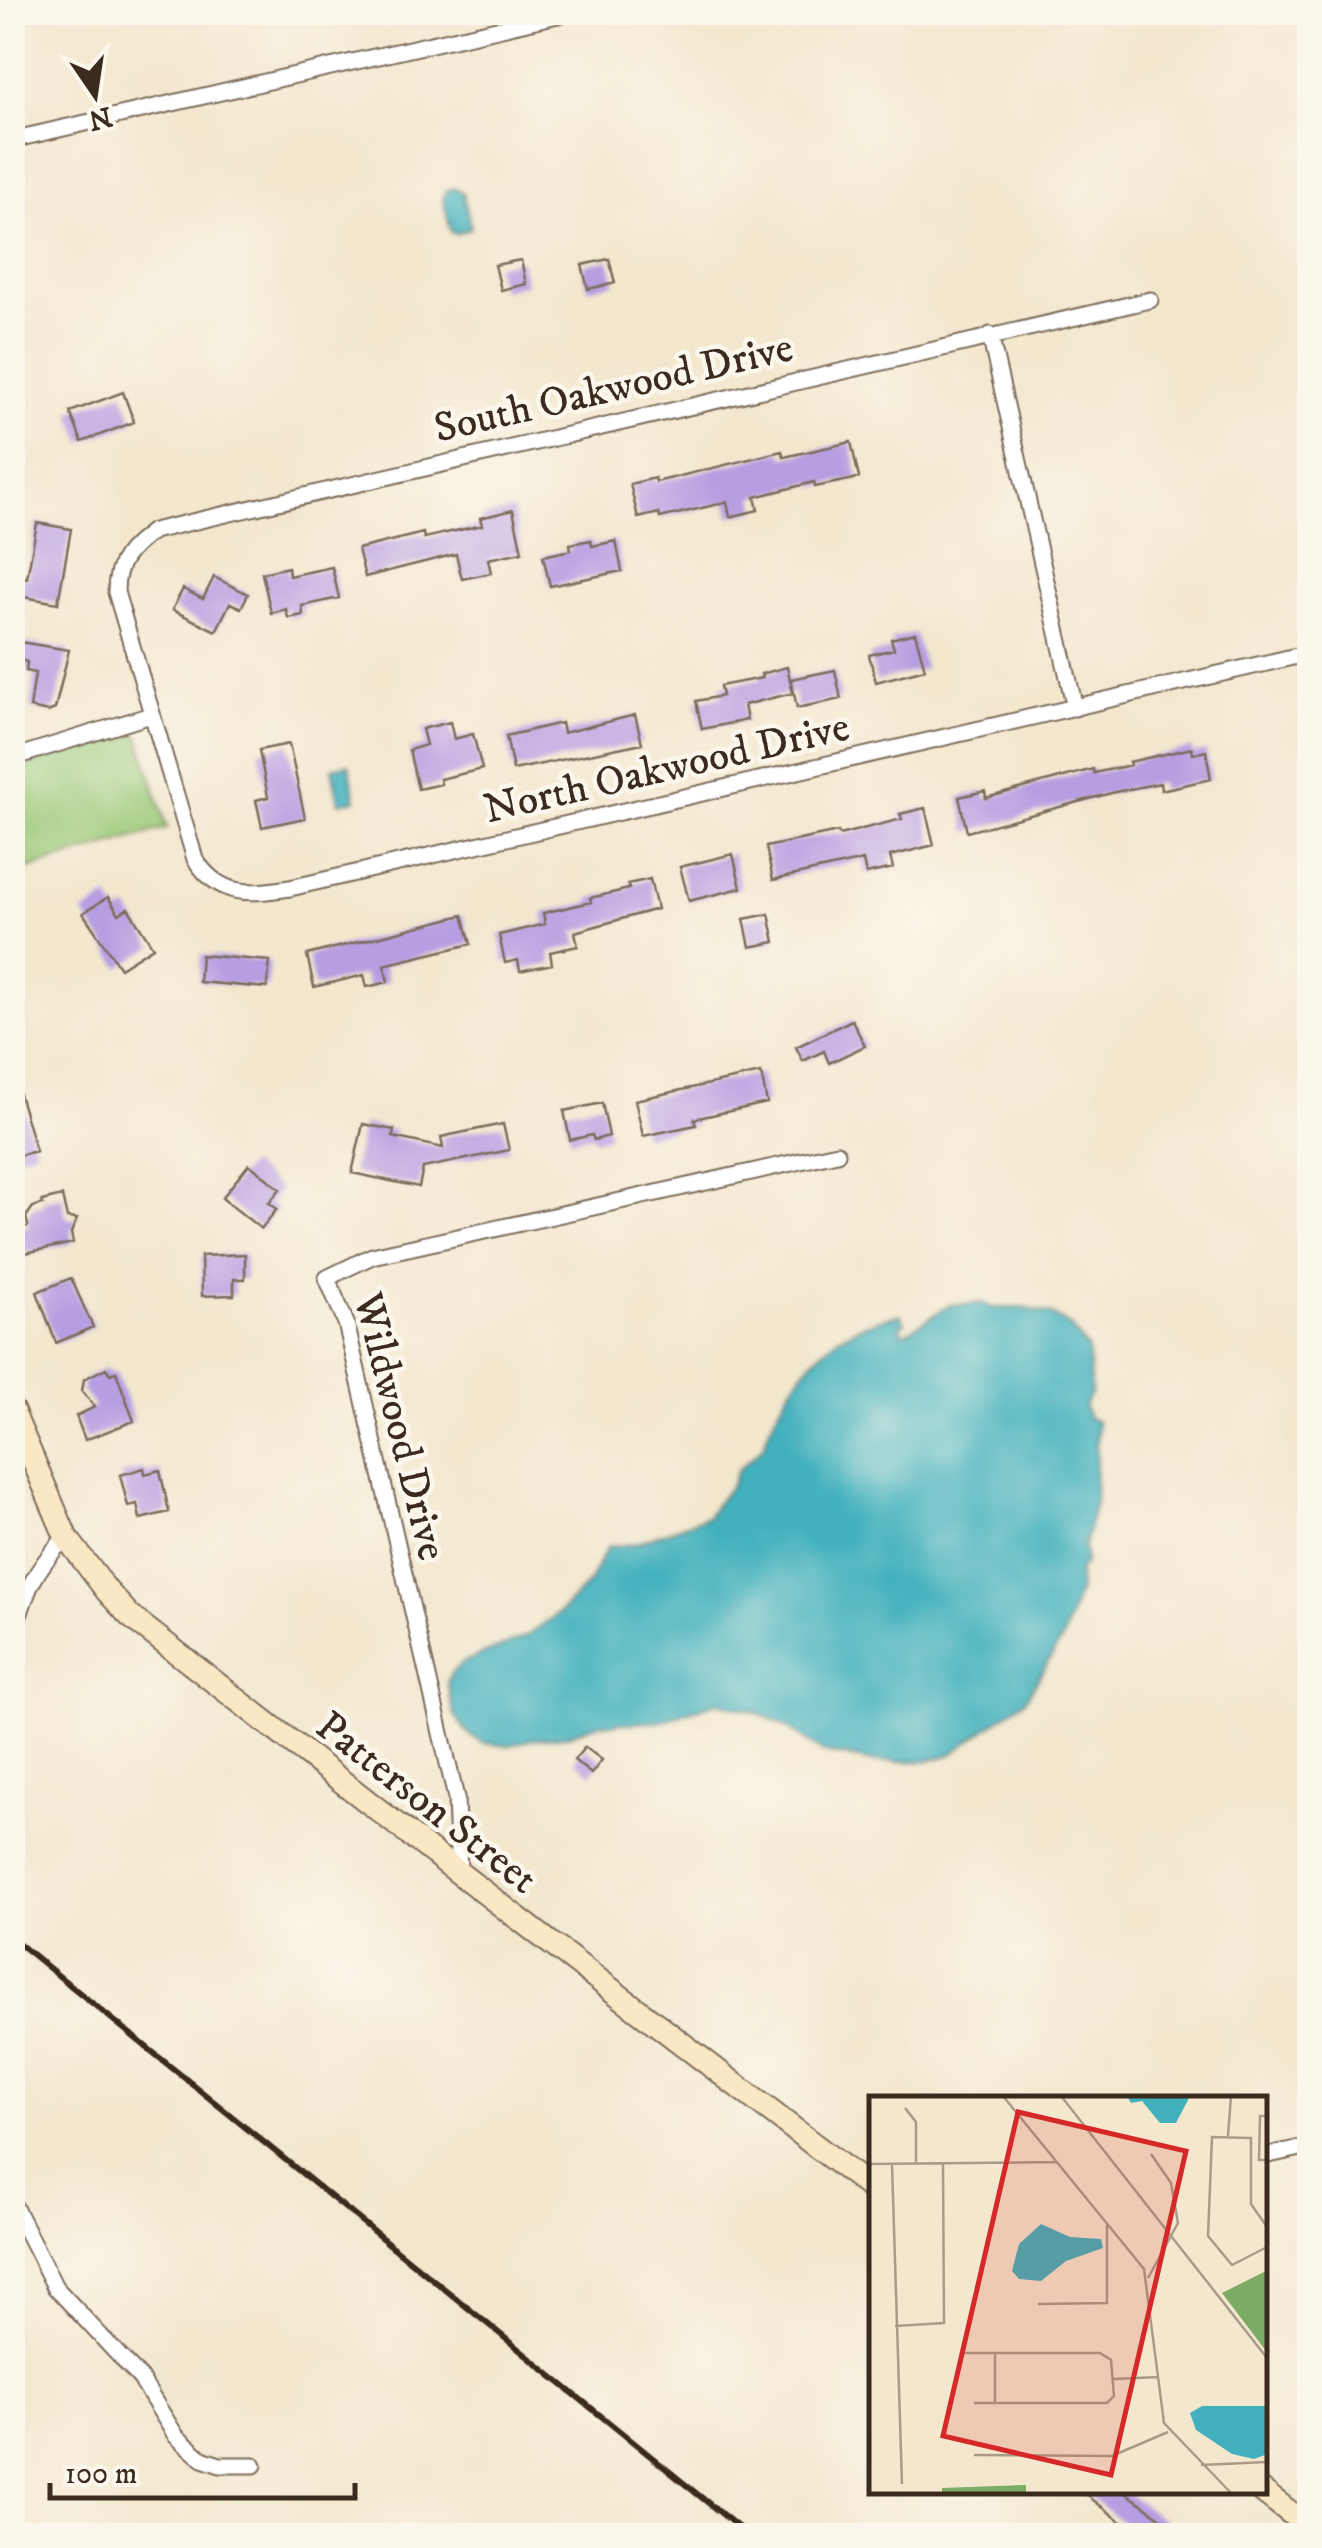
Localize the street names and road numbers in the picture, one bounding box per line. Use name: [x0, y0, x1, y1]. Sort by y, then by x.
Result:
street label: South Oakwood Drive: [429, 322, 798, 456]
street label: North Oakwood Drive: [479, 702, 855, 836]
street label: Wildwood Drive: [340, 1287, 457, 1566]
street label: Patterson Street: [305, 1701, 547, 1906]

